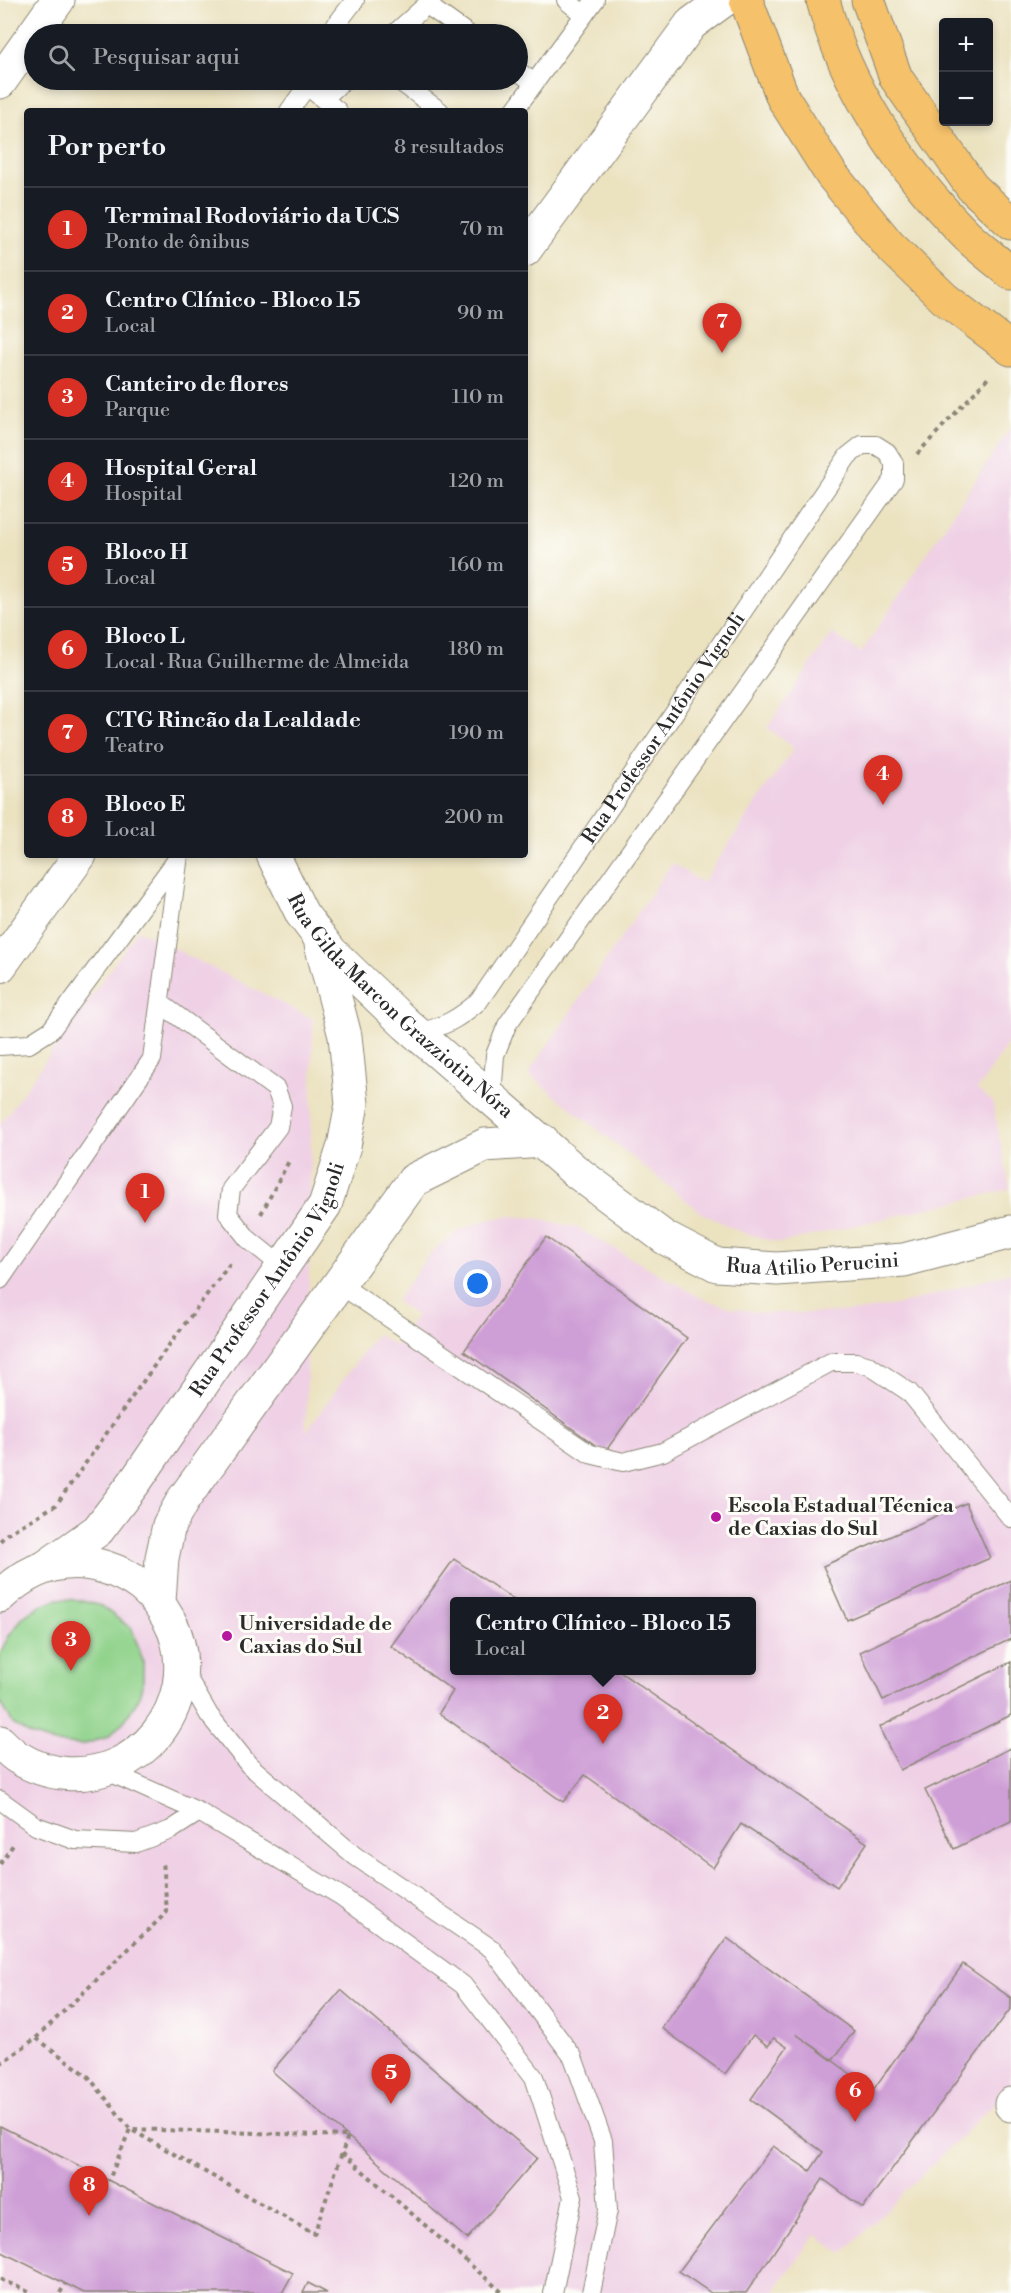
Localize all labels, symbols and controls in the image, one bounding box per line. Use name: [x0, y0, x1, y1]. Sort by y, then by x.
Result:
map controls: [939, 18, 993, 126]
button: +: [939, 18, 993, 72]
search box: [24, 24, 528, 90]
icon: search: [45, 41, 78, 74]
text: Pesquisar aqui: [93, 44, 240, 71]
button: −: [939, 72, 993, 126]
text: Por perto: [48, 131, 166, 163]
text: 8 resultados: [394, 135, 504, 160]
text: Terminal Rodoviário da UCS: [105, 203, 399, 230]
text: 1: [63, 217, 72, 242]
text: 70 m: [460, 217, 504, 242]
text: Ponto de ônibus: [105, 230, 250, 255]
text: Centro Clínico - Bloco 15: [105, 287, 361, 314]
text: 2: [61, 301, 74, 326]
text: 90 m: [457, 301, 504, 326]
pin: 7: [702, 304, 742, 353]
text: Local: [105, 314, 156, 339]
text: Canteiro de flores: [105, 371, 288, 398]
text: 3: [61, 385, 74, 410]
text: 110 m: [452, 385, 504, 410]
text: Parque: [105, 398, 170, 423]
text: Hospital Geral: [105, 455, 257, 482]
text: 4: [61, 469, 74, 494]
text: 120 m: [449, 469, 504, 494]
text: Hospital: [105, 482, 182, 507]
text: Bloco H: [105, 539, 188, 566]
text: 5: [61, 553, 74, 578]
text: 160 m: [449, 553, 504, 578]
text: Local: [105, 566, 156, 591]
street label: Rua Professor Antônio Vignoli: [576, 607, 751, 849]
text: Bloco L: [105, 623, 185, 650]
text: 6: [61, 637, 74, 662]
text: 180 m: [449, 637, 504, 662]
text: Local · Rua Guilherme de Almeida: [105, 650, 409, 675]
text: CTG Rincão da Lealdade: [105, 707, 361, 734]
text: 7: [62, 721, 73, 746]
text: 190 m: [449, 721, 504, 746]
text: Teatro: [105, 734, 164, 759]
pin: 4: [864, 756, 902, 805]
text: Bloco E: [105, 791, 185, 818]
text: 8: [61, 805, 74, 830]
text: 200 m: [444, 805, 504, 830]
text: Local: [105, 818, 156, 843]
street label: Rua Gilda Marcon Grazziotin Nóra: [281, 890, 519, 1124]
street label: Rua Professor Antônio Vignoli: [184, 1159, 351, 1402]
pin: 1: [126, 1174, 164, 1223]
street label: Rua Atilio Perucini: [725, 1248, 900, 1282]
your location: [463, 1269, 492, 1298]
place label: Escola Estadual Técnica de Caxias do Sul: [728, 1494, 954, 1542]
marker: Escola Estadual Técnica de Caxias do Sul: [709, 1510, 723, 1524]
popup: [450, 1597, 756, 1675]
text: Centro Clínico - Bloco 15: [475, 1610, 731, 1637]
place label: Universidade de Caxias do Sul: [239, 1612, 392, 1660]
pin: 3: [52, 1622, 90, 1671]
marker: Universidade de Caxias do Sul: [220, 1629, 234, 1643]
text: Local: [475, 1637, 526, 1662]
pin: 2: [584, 1694, 622, 1744]
pin: 5: [372, 2054, 410, 2104]
pin: 6: [836, 2072, 874, 2122]
pin: 8: [70, 2166, 109, 2216]

